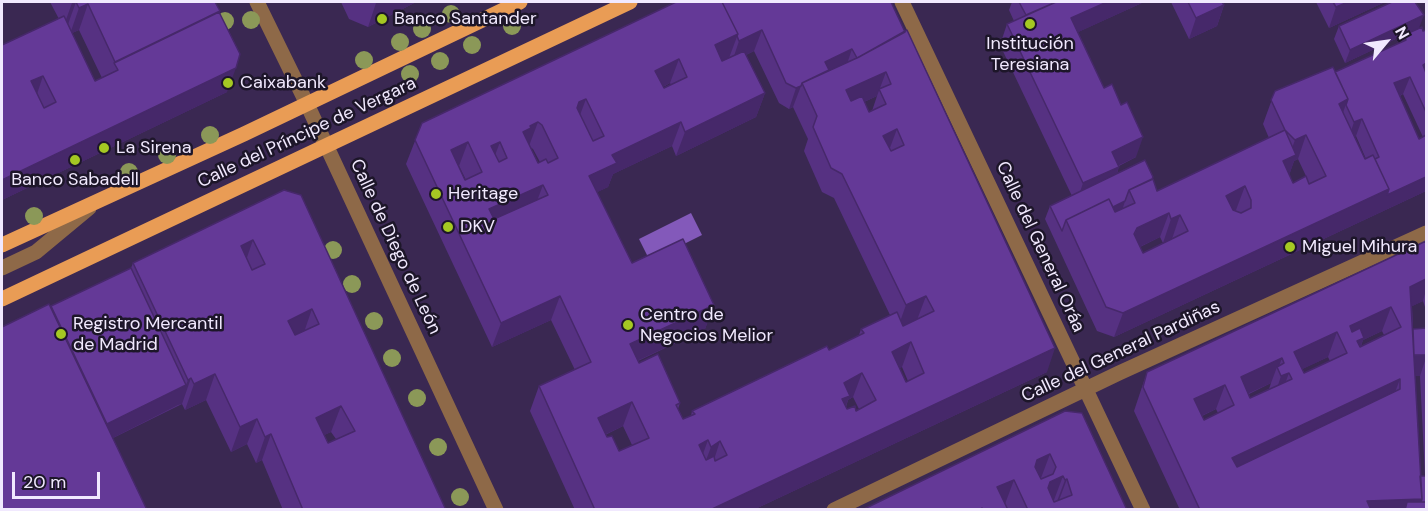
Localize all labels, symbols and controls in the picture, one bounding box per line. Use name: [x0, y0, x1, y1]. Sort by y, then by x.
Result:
place label: Banco Santander: [394, 8, 537, 30]
marker: Banco Santander: [375, 12, 389, 26]
north arrow: [1356, 12, 1416, 72]
marker: Institución Teresiana: [1023, 17, 1037, 31]
text: N: [1390, 23, 1414, 43]
place label: Institución Teresiana: [986, 33, 1074, 76]
place label: Caixabank: [240, 72, 326, 94]
street label: Calle del Príncipe de Vergara: [194, 73, 420, 193]
marker: Caixabank: [221, 76, 235, 90]
place label: La Sirena: [116, 137, 191, 159]
marker: La Sirena: [97, 141, 111, 155]
marker: Banco Sabadell: [68, 153, 82, 167]
street label: Calle de Diego de León: [345, 156, 445, 338]
street label: Calle del General Oráa: [991, 158, 1089, 336]
place label: Banco Sabadell: [11, 169, 139, 191]
place label: Heritage: [448, 183, 518, 205]
marker: Heritage: [429, 187, 443, 201]
place label: DKV: [460, 216, 495, 238]
marker: DKV: [441, 220, 455, 234]
place label: Miguel Mihura: [1302, 236, 1417, 258]
marker: Miguel Mihura: [1283, 240, 1297, 254]
street label: Calle del General Pardiñas: [1018, 296, 1224, 408]
place label: Centro de Negocios Melior: [640, 304, 773, 346]
place label: Registro Mercantil de Madrid: [73, 313, 223, 356]
marker: Centro de Negocios Melior: [621, 318, 635, 332]
marker: Registro Mercantil de Madrid: [54, 327, 68, 341]
scale bar: [15, 460, 104, 498]
text: 20 m: [23, 470, 66, 494]

